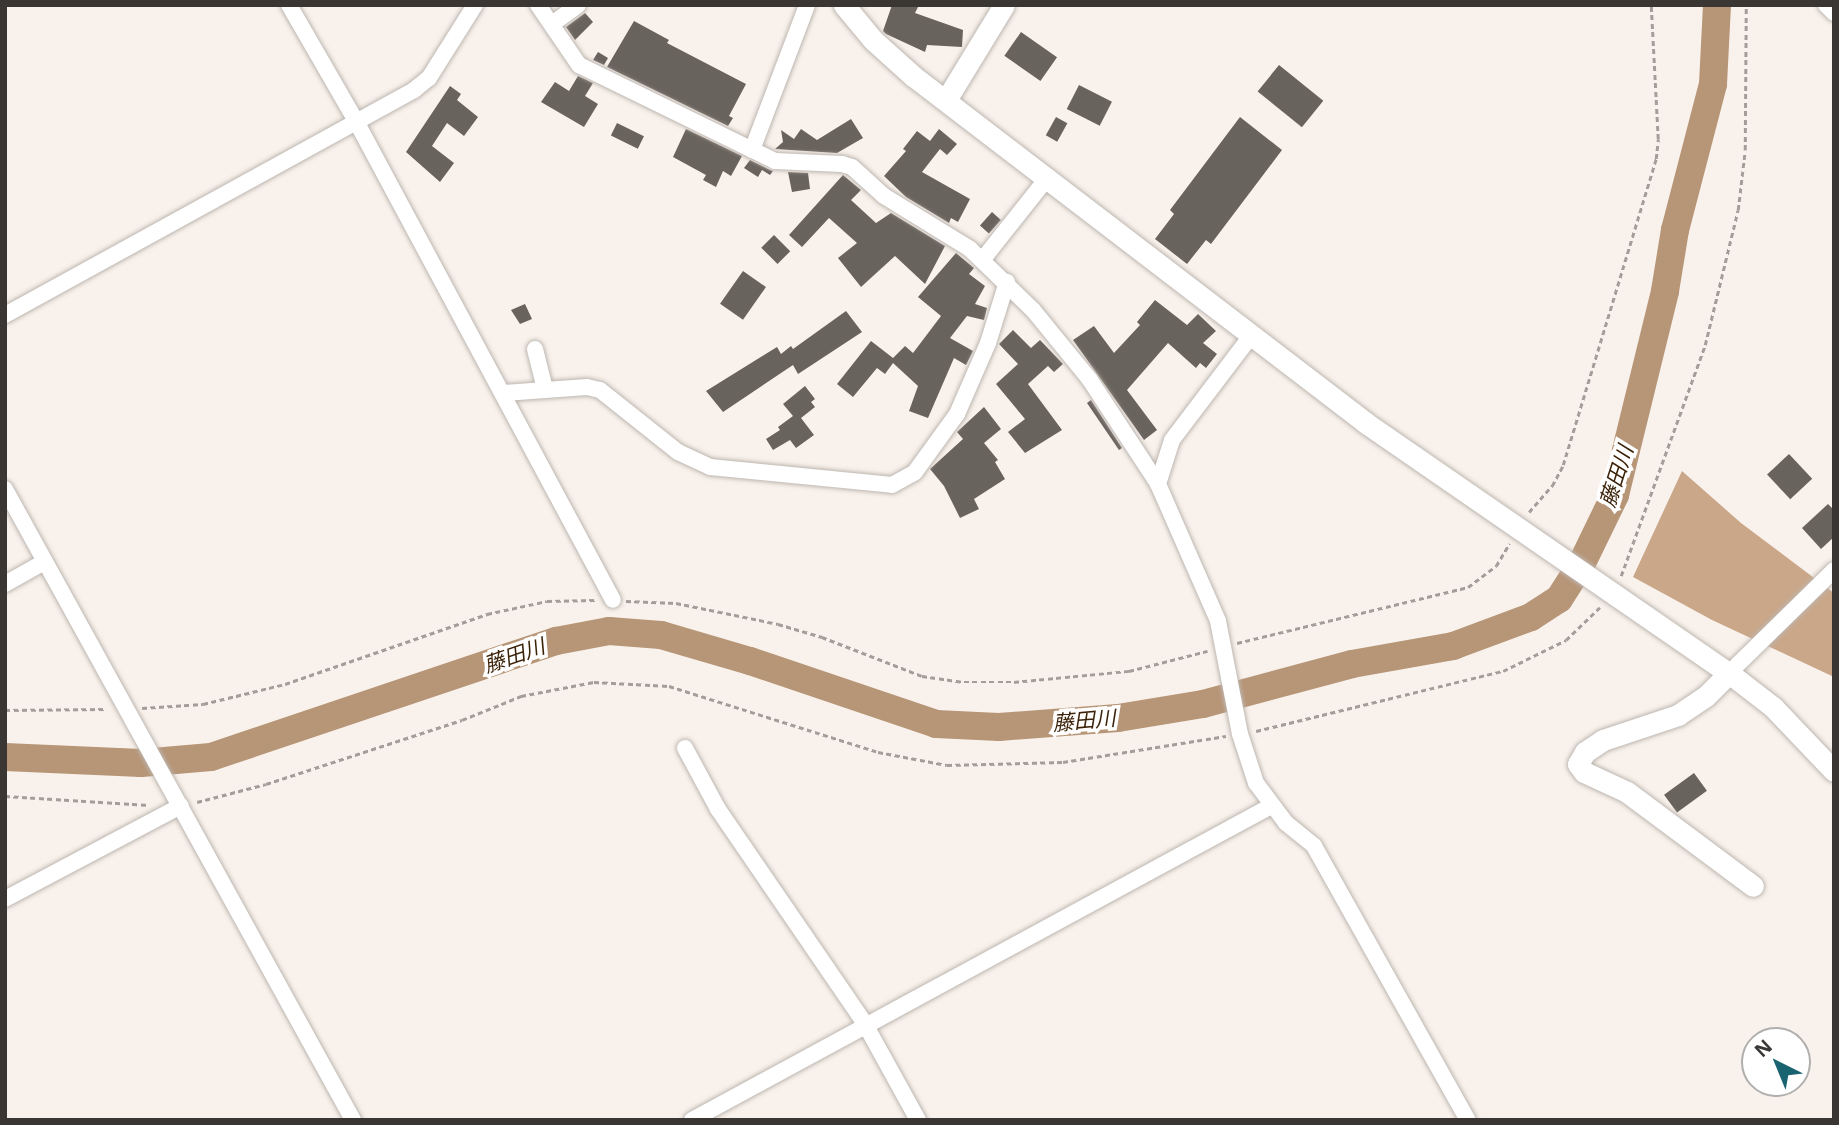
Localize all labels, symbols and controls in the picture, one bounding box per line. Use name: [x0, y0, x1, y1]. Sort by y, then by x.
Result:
water label: 藤田川: [1594, 442, 1638, 510]
water label: 藤田川: [480, 633, 548, 677]
water label: 藤田川: [1052, 705, 1116, 735]
north arrow: [1741, 1027, 1811, 1097]
text: N: [1749, 1033, 1778, 1063]

